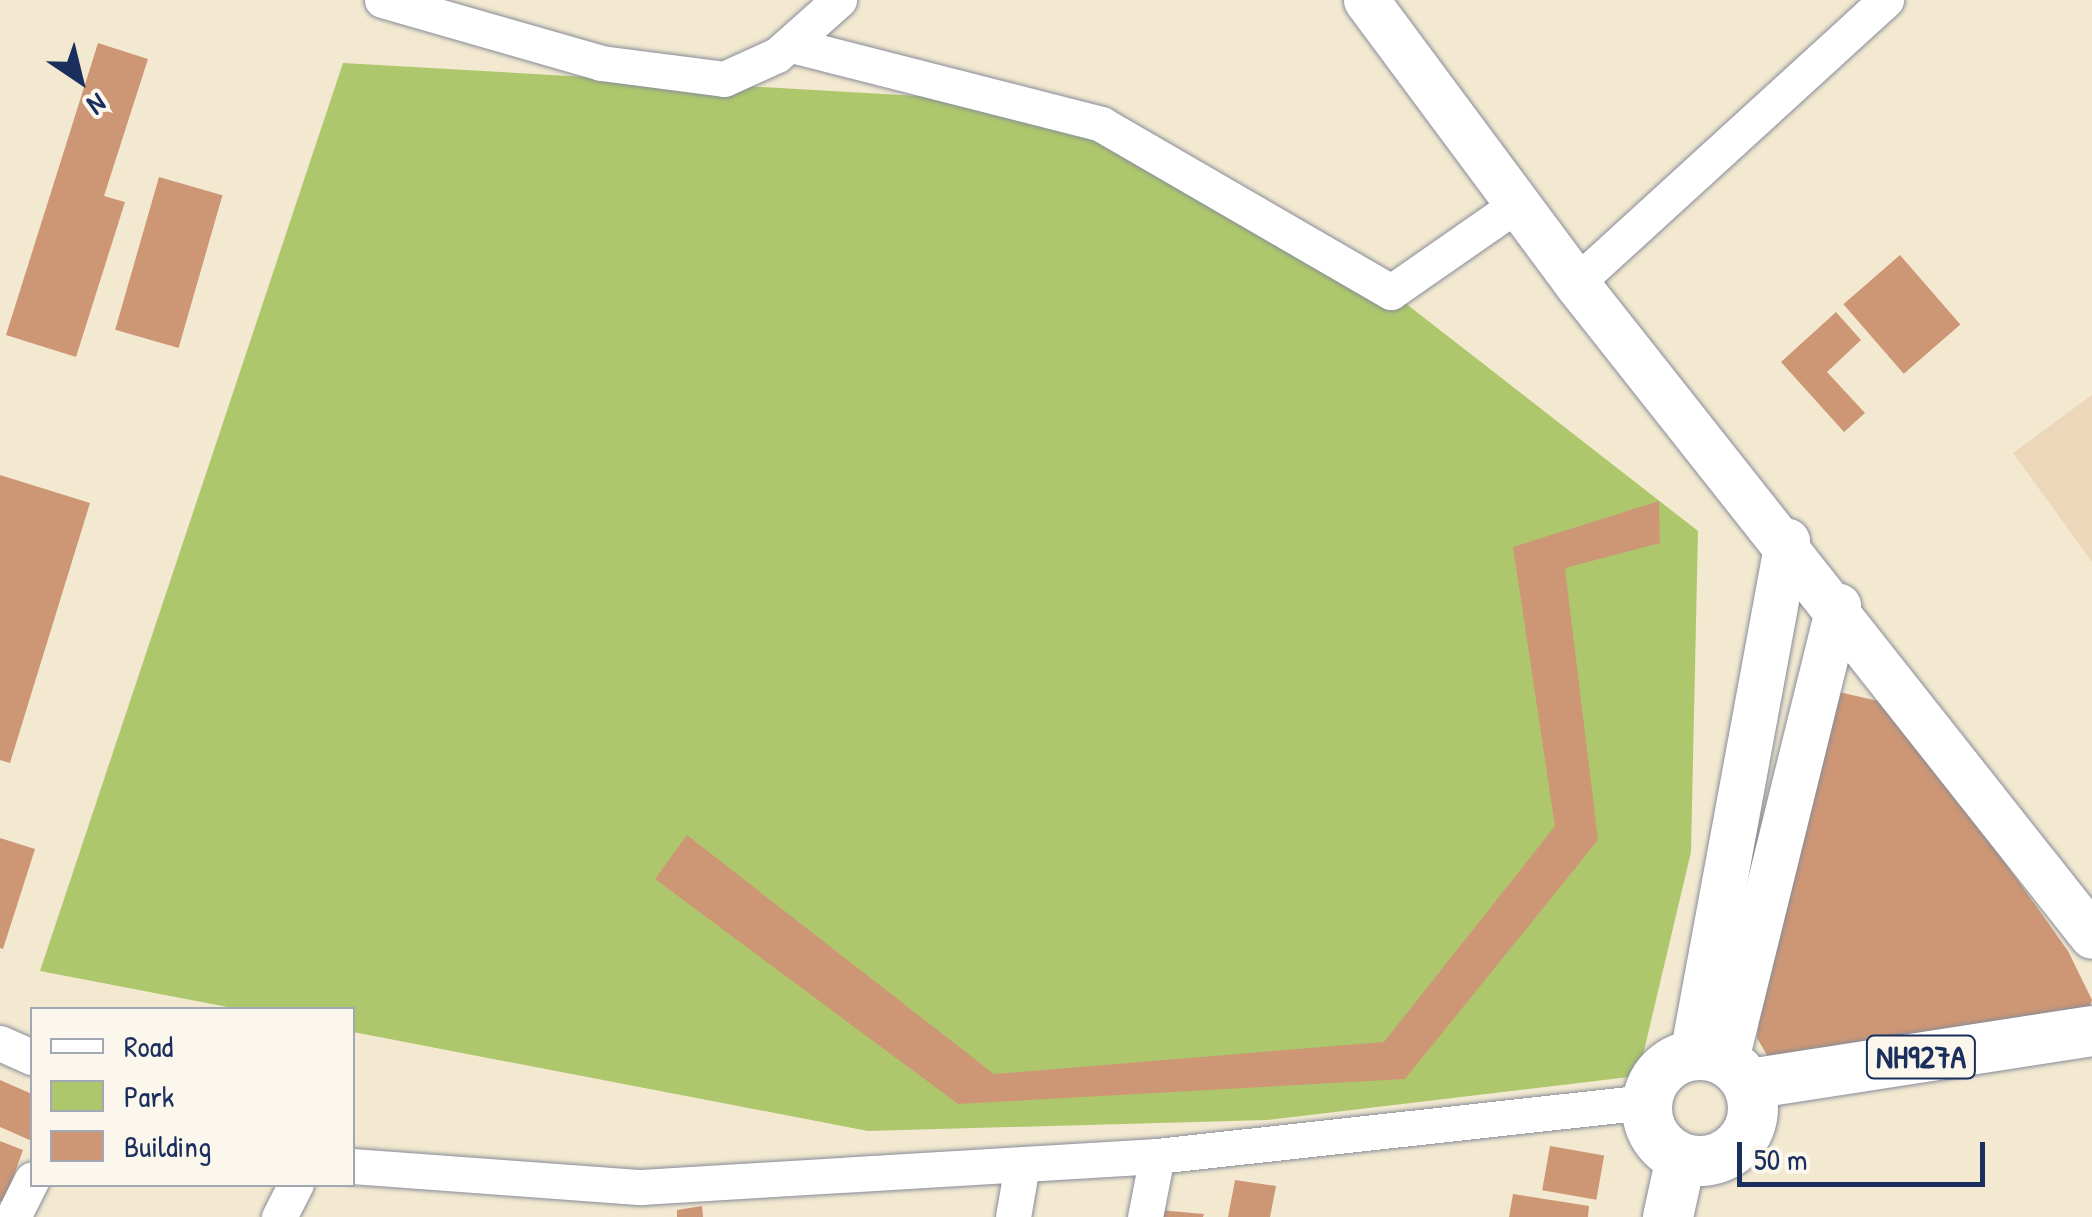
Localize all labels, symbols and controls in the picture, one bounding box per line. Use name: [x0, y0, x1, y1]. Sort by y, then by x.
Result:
north arrow: [30, 30, 130, 130]
text: N: [80, 85, 114, 124]
legend: [30, 1007, 355, 1187]
text: Road: [124, 1026, 173, 1066]
road number: NH927A: [1864, 1030, 1978, 1084]
text: Park: [124, 1076, 174, 1116]
scale bar: [1742, 1122, 1990, 1184]
text: Building: [124, 1126, 211, 1166]
text: 50 m: [1754, 1139, 1807, 1179]

